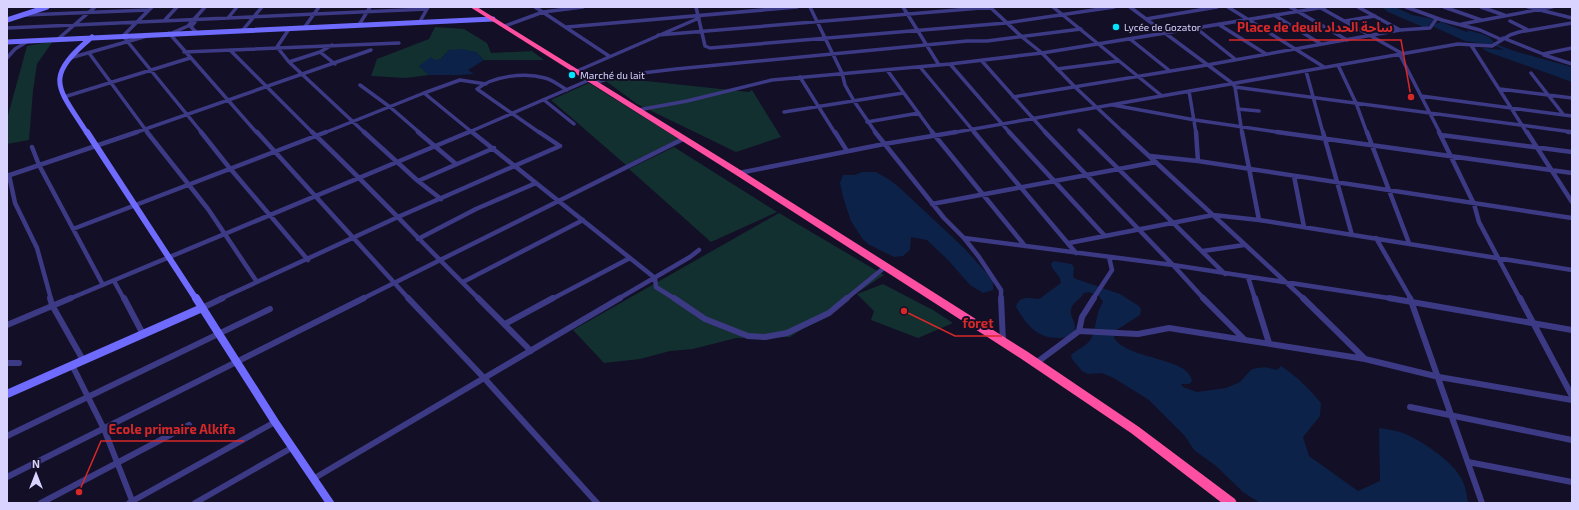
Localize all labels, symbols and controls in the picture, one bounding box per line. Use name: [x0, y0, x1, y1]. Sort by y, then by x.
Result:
callout: Place de deuil ساحة الحداد: [1229, 15, 1401, 40]
text: Place de deuil ساحة الحداد: [1237, 19, 1393, 35]
place label: Lycée de Gozator: [1124, 21, 1201, 33]
marker: Lycée de Gozator: [1111, 22, 1121, 32]
place label: Marché du lait: [580, 69, 645, 81]
marker: Marché du lait: [567, 70, 577, 80]
callout: foret: [955, 311, 1002, 336]
text: foret: [963, 315, 994, 331]
callout: Ecole primaire Alkifa: [101, 416, 244, 441]
text: Ecole primaire Alkifa: [109, 421, 236, 437]
north arrow: [16, 454, 56, 494]
text: N: [32, 457, 40, 470]

